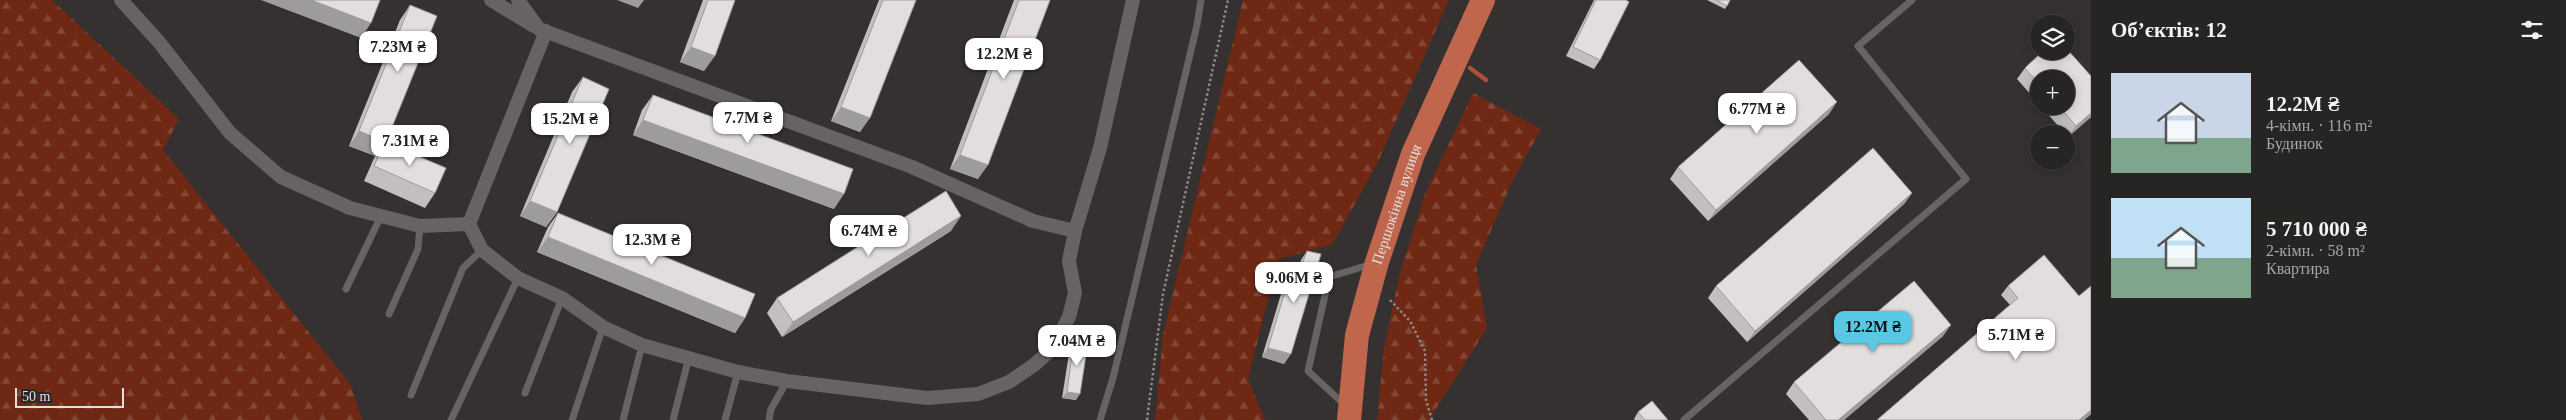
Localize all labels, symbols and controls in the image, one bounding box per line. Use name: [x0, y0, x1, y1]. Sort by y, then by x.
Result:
map controls: [2030, 15, 2075, 170]
button: layers: [2030, 15, 2075, 60]
icon: filters: [2518, 16, 2546, 44]
text: Об’єктів: 12: [2111, 18, 2227, 42]
pin: 7.23M ₴: [352, 30, 444, 73]
text: 7.23M ₴: [370, 38, 426, 55]
pin: 12.2M ₴: [958, 38, 1050, 80]
text: 12.2M ₴: [976, 45, 1032, 62]
button: +: [2030, 70, 2075, 115]
pin: 6.77M ₴: [1711, 92, 1803, 135]
text: 12.2M ₴: [2266, 92, 2340, 116]
icon: home: [2151, 93, 2211, 153]
text: 6.77M ₴: [1729, 100, 1785, 117]
pin: 15.2M ₴: [524, 102, 616, 145]
pin: 7.7M ₴: [707, 102, 789, 144]
text: 7.7M ₴: [724, 109, 772, 126]
text: 15.2M ₴: [542, 110, 598, 127]
text: 4-кімн. · 116 m²: [2266, 117, 2372, 134]
pin: 7.31M ₴: [364, 124, 456, 167]
button: −: [2030, 125, 2075, 170]
text: 7.31M ₴: [382, 132, 438, 149]
text: Будинок: [2266, 135, 2323, 152]
street label: Першокінна вулиця: [1369, 141, 1424, 266]
pin: 6.74M ₴: [823, 214, 915, 257]
text: 5 710 000 ₴: [2266, 217, 2367, 241]
icon: home: [2151, 218, 2211, 278]
text: 6.74M ₴: [841, 222, 897, 239]
pin: 12.3M ₴: [606, 224, 698, 266]
text: 12.3M ₴: [624, 231, 680, 248]
text: 2-кімн. · 58 m²: [2266, 242, 2365, 259]
text: Квартира: [2266, 260, 2330, 277]
pin: 9.06M ₴: [1248, 262, 1340, 304]
text: 9.06M ₴: [1266, 269, 1322, 286]
pin: 12.2M ₴: [1827, 310, 1919, 353]
text: 12.2M ₴: [1845, 318, 1901, 335]
pin: 5.71M ₴: [1970, 318, 2062, 361]
pin: 7.04M ₴: [1031, 324, 1123, 367]
text: 5.71M ₴: [1988, 326, 2044, 343]
text: 7.04M ₴: [1049, 332, 1105, 349]
scale bar: [15, 385, 124, 408]
text: 50 m: [22, 389, 50, 404]

